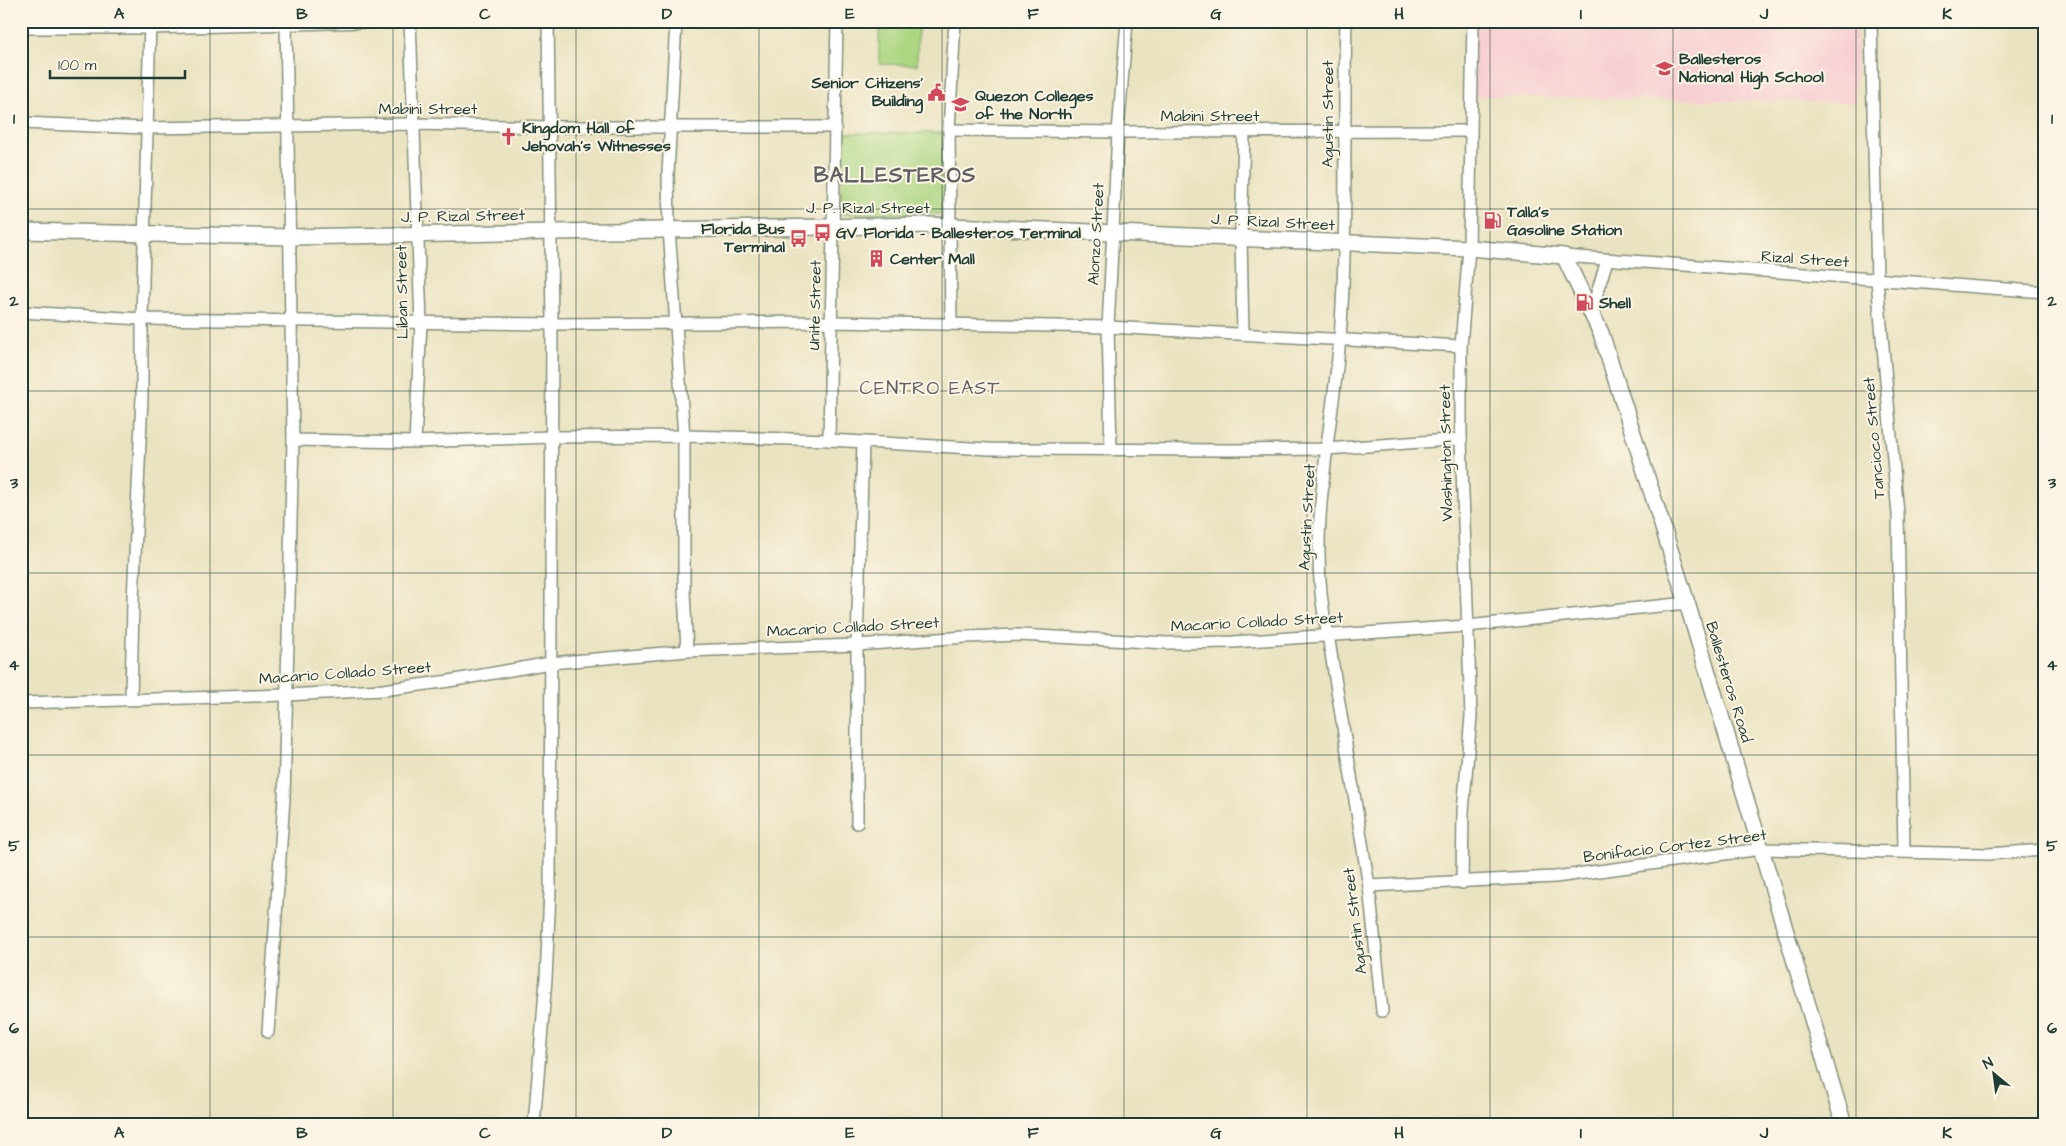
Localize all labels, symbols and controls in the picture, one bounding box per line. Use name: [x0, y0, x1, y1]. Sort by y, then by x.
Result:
text: A: [114, 3, 125, 25]
text: B: [296, 3, 308, 25]
text: C: [479, 3, 491, 25]
text: D: [662, 3, 673, 25]
text: E: [845, 3, 855, 25]
text: F: [1027, 3, 1039, 25]
text: G: [1210, 3, 1222, 25]
text: H: [1394, 3, 1404, 25]
text: I: [1580, 3, 1582, 25]
text: J: [1759, 3, 1769, 25]
text: K: [1942, 3, 1952, 25]
scale bar: [50, 48, 185, 80]
place label: Ballesteros National High School: [1679, 48, 1824, 90]
text: 100 m: [58, 55, 97, 76]
school or university icon: Ballesteros National High School: [1655, 58, 1675, 78]
street label: Agustin Street: [1317, 60, 1340, 168]
place label: Senior Citizens' Building: [811, 72, 924, 114]
public building icon: Senior Citizens' Building: [927, 82, 947, 102]
place label: Quezon Colleges of the North: [975, 85, 1093, 125]
school or university icon: Quezon Colleges of the North: [951, 95, 971, 115]
street label: Mabini Street: [379, 98, 478, 120]
street label: Mabini Street: [1161, 105, 1260, 127]
text: 1: [13, 108, 16, 130]
text: 1: [2051, 108, 2054, 130]
place label: Kingdom Hall of Jehovah's Witnesses: [521, 117, 671, 157]
church icon: Kingdom Hall of Jehovah's Witnesses: [498, 127, 518, 147]
district label: BALLESTEROS: [814, 161, 976, 190]
street label: Alonzo Street: [1082, 182, 1110, 286]
street label: J. P. Rizal Street: [806, 197, 931, 219]
place label: Talla's Gasoline Station: [1506, 201, 1622, 241]
street label: J. P. Rizal Street: [401, 204, 526, 228]
street label: J. P. Rizal Street: [1210, 208, 1336, 236]
fuel station icon: Talla's Gasoline Station: [1483, 211, 1503, 231]
place label: Florida Bus Terminal: [701, 218, 785, 258]
place label: GV Florida - Ballesteros Terminal: [836, 222, 1082, 244]
bus stop icon: GV Florida - Ballesteros Terminal: [812, 223, 832, 243]
bus stop icon: Florida Bus Terminal: [789, 228, 809, 248]
street label: Liban Street: [390, 244, 414, 339]
street label: Rizal Street: [1760, 245, 1850, 273]
place label: Center Mall: [890, 248, 975, 270]
building icon: Center Mall: [866, 249, 886, 269]
street label: Unite Street: [803, 259, 827, 350]
text: 2: [8, 290, 19, 312]
text: 2: [2046, 290, 2057, 312]
place label: Shell: [1598, 292, 1631, 314]
fuel station icon: Shell: [1575, 293, 1595, 313]
district label: CENTRO EAST: [860, 375, 1000, 402]
street label: Tancioco Street: [1858, 375, 1890, 500]
street label: Washington Street: [1434, 384, 1459, 522]
street label: Agustin Street: [1293, 462, 1322, 571]
text: 3: [9, 472, 19, 494]
text: 3: [2047, 472, 2057, 494]
street label: Macario Collado Street: [1170, 606, 1344, 638]
street label: Macario Collado Street: [766, 611, 940, 643]
street label: Ballesteros Road: [1700, 619, 1758, 745]
text: 4: [9, 654, 20, 676]
text: 4: [2047, 654, 2058, 676]
street label: Macario Collado Street: [258, 656, 432, 690]
street label: Bonifacio Cortez Street: [1582, 824, 1768, 868]
text: 5: [8, 835, 20, 857]
text: 5: [2046, 835, 2058, 857]
street label: Agustin Street: [1337, 866, 1373, 976]
text: 6: [9, 1017, 19, 1039]
text: 6: [2047, 1017, 2057, 1039]
north arrow: [1968, 1048, 2018, 1098]
text: N: [1979, 1053, 1997, 1074]
text: A: [114, 1122, 125, 1144]
text: B: [296, 1122, 308, 1144]
text: C: [479, 1122, 491, 1144]
text: D: [662, 1122, 673, 1144]
text: E: [845, 1122, 855, 1144]
text: F: [1027, 1122, 1039, 1144]
text: G: [1210, 1122, 1222, 1144]
text: H: [1394, 1122, 1404, 1144]
text: I: [1580, 1122, 1582, 1144]
text: J: [1759, 1122, 1769, 1144]
text: K: [1942, 1122, 1952, 1144]

